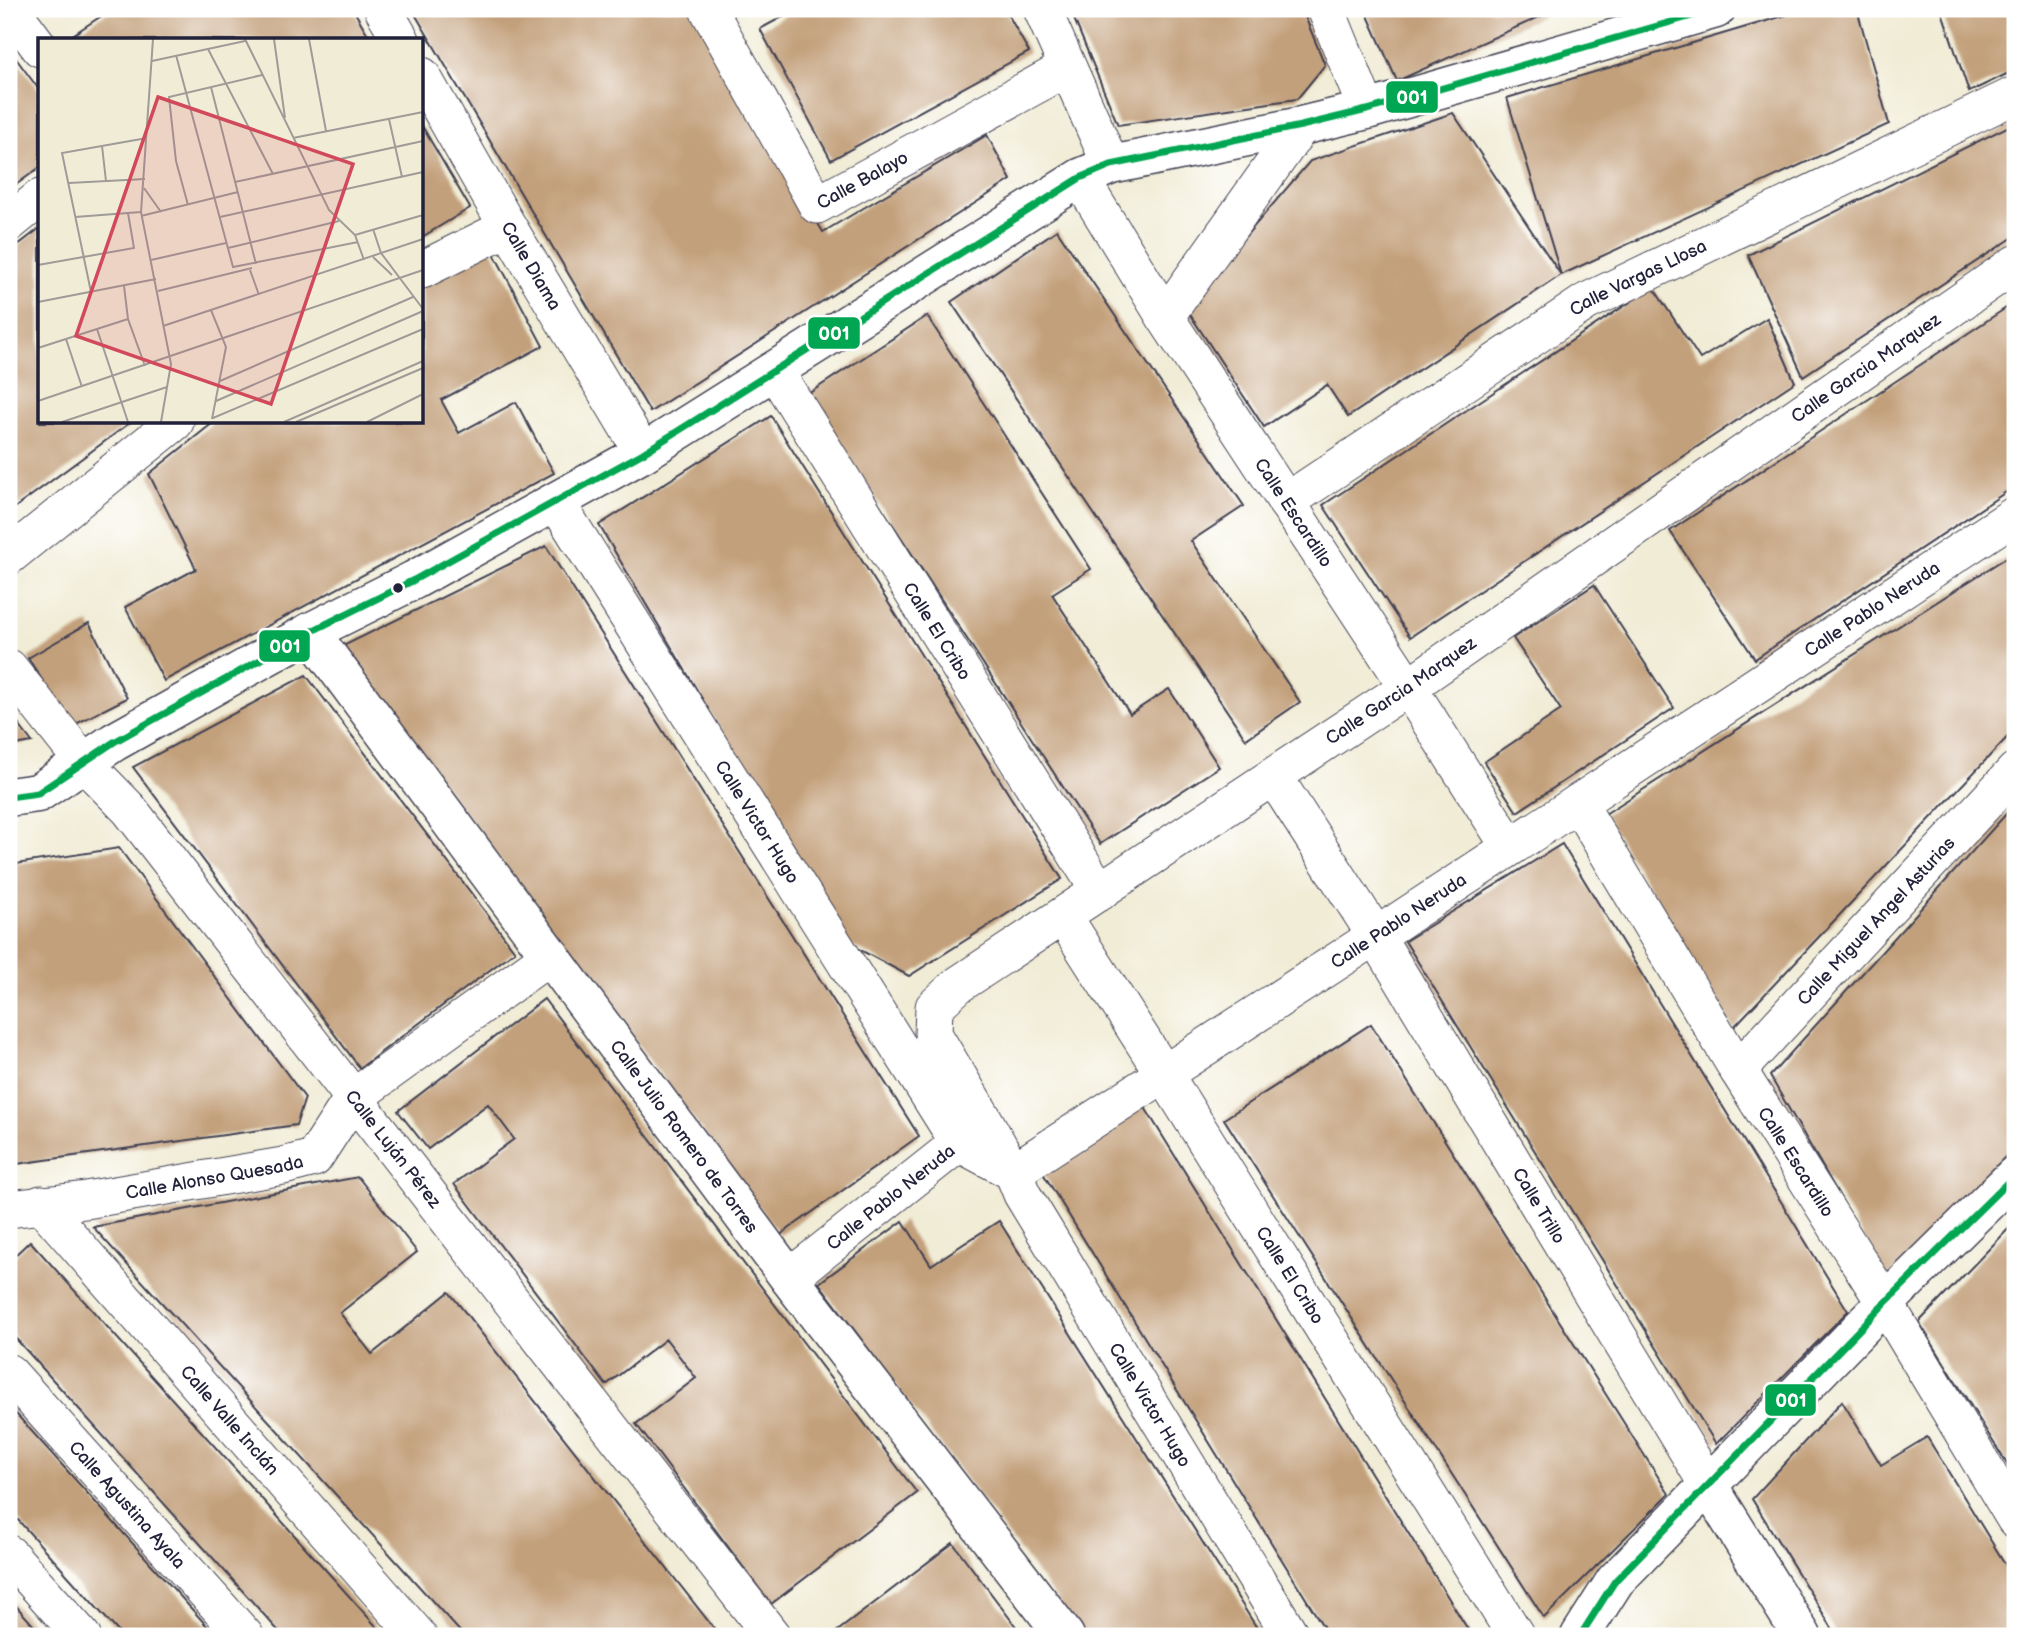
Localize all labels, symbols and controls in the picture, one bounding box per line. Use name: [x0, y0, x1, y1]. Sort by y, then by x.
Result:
inset map: [38, 38, 424, 424]
line badge: 001: [1385, 80, 1439, 114]
text: 001: [1396, 87, 1428, 110]
street label: Calle Balayo: [813, 147, 912, 214]
street label: Calle Diama: [496, 218, 565, 314]
street label: Calle Vargas Llosa: [1566, 235, 1710, 321]
street label: Calle Garcia Marquez: [1787, 309, 1945, 428]
line badge: 001: [807, 316, 861, 350]
text: 001: [818, 323, 850, 346]
street label: Calle Escardillo: [1250, 455, 1336, 571]
street label: Calle Pablo Neruda: [1801, 557, 1944, 662]
street label: Calle El Cribo: [898, 579, 975, 684]
unlabelled marker: [391, 581, 405, 595]
line badge: 001: [258, 629, 311, 663]
street label: Calle Garcia Marquez: [1322, 633, 1481, 749]
text: 001: [269, 636, 301, 659]
street label: Calle Victor Hugo: [710, 757, 803, 888]
street label: Calle Miguel Angel Asturias: [1793, 833, 1960, 1010]
street label: Calle Pablo Neruda: [1327, 869, 1470, 973]
street label: Calle Julio Romero de Torres: [605, 1036, 762, 1237]
street label: Calle Luján Pérez: [341, 1086, 445, 1213]
street label: Calle Escardillo: [1753, 1103, 1838, 1221]
street label: Calle Pablo Neruda: [823, 1140, 959, 1255]
street label: Calle Alonso Quesada: [124, 1151, 306, 1204]
street label: Calle Trillo: [1508, 1164, 1570, 1248]
street label: Calle El Cribo: [1251, 1223, 1328, 1328]
street label: Calle Victor Hugo: [1104, 1339, 1195, 1471]
street label: Calle Valle Inclán: [176, 1361, 283, 1480]
line badge: 001: [1764, 1383, 1817, 1417]
text: 001: [1775, 1390, 1807, 1413]
street label: Calle Agustina Ayala: [64, 1437, 189, 1573]

